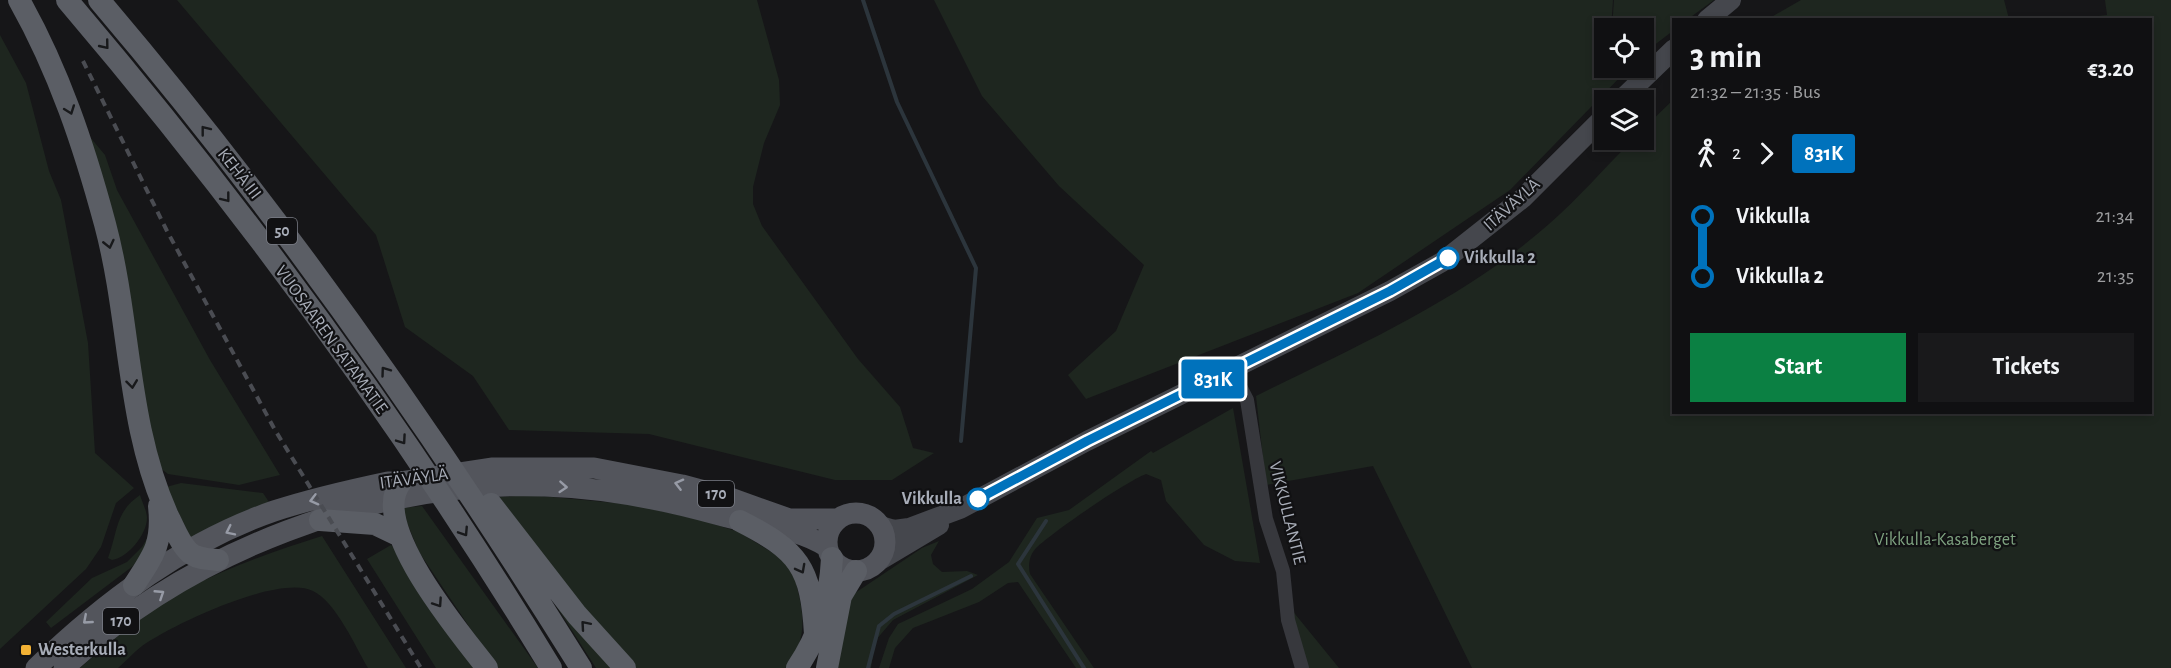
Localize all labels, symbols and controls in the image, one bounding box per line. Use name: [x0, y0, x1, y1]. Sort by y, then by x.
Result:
map controls: [1594, 18, 1654, 150]
button: locate: [1594, 18, 1654, 78]
one-way arrow: [97, 38, 108, 49]
text: 3 min: [1690, 41, 1762, 74]
text: €3.20: [2087, 58, 2134, 80]
text: 21:32 – 21:35 · Bus: [1690, 82, 1821, 102]
button: layers: [1594, 90, 1654, 150]
one-way arrow: [62, 104, 75, 115]
one-way arrow: [202, 126, 213, 137]
icon: walk: [1690, 137, 1723, 170]
icon: forward: [1750, 137, 1783, 170]
text: 2: [1732, 143, 1741, 163]
text: 831K: [1804, 143, 1843, 164]
street label: KEHÄ III: [214, 144, 266, 203]
street label: ITÄVÄYLÄ: [1479, 173, 1544, 235]
one-way arrow: [219, 191, 230, 202]
text: Vikkulla: [1736, 205, 1810, 227]
text: 21:34: [2096, 206, 2134, 226]
road number: 50: [267, 218, 297, 244]
one-way arrow: [102, 239, 115, 249]
marker: Vikkulla 2: [1437, 247, 1459, 269]
place label: Vikkulla 2: [1464, 249, 1536, 267]
street label: VUOSAAREN SATAMATIE: [271, 263, 391, 418]
text: Vikkulla 2: [1736, 265, 1824, 287]
text: 21:35: [2097, 266, 2134, 286]
button: Start: [1690, 333, 1906, 402]
button: Tickets: [1918, 333, 2134, 402]
line badge: 831K: [1171, 360, 1255, 398]
one-way arrow: [381, 366, 392, 377]
text: 831K: [1193, 369, 1233, 390]
one-way arrow: [125, 380, 138, 389]
one-way arrow: [395, 434, 406, 445]
street label: VIKKULLANTIE: [1265, 460, 1309, 567]
street label: ITÄVÄYLÄ: [378, 463, 450, 493]
one-way arrow: [674, 479, 684, 492]
one-way arrow: [559, 480, 568, 493]
road number: 170: [698, 481, 734, 507]
marker: Vikkulla: [967, 488, 989, 510]
place label: Vikkulla: [901, 490, 962, 508]
one-way arrow: [309, 493, 320, 505]
one-way arrow: [225, 523, 236, 535]
one-way arrow: [456, 525, 467, 536]
park label: Vikkulla-Kasaberget: [1874, 531, 2016, 549]
one-way arrow: [794, 563, 806, 574]
one-way arrow: [154, 589, 164, 601]
one-way arrow: [431, 597, 442, 608]
road number: 170: [103, 608, 139, 634]
one-way arrow: [83, 613, 94, 624]
one-way arrow: [581, 621, 592, 632]
place label: Westerkulla: [38, 641, 126, 659]
marker: Westerkulla: [19, 643, 33, 657]

